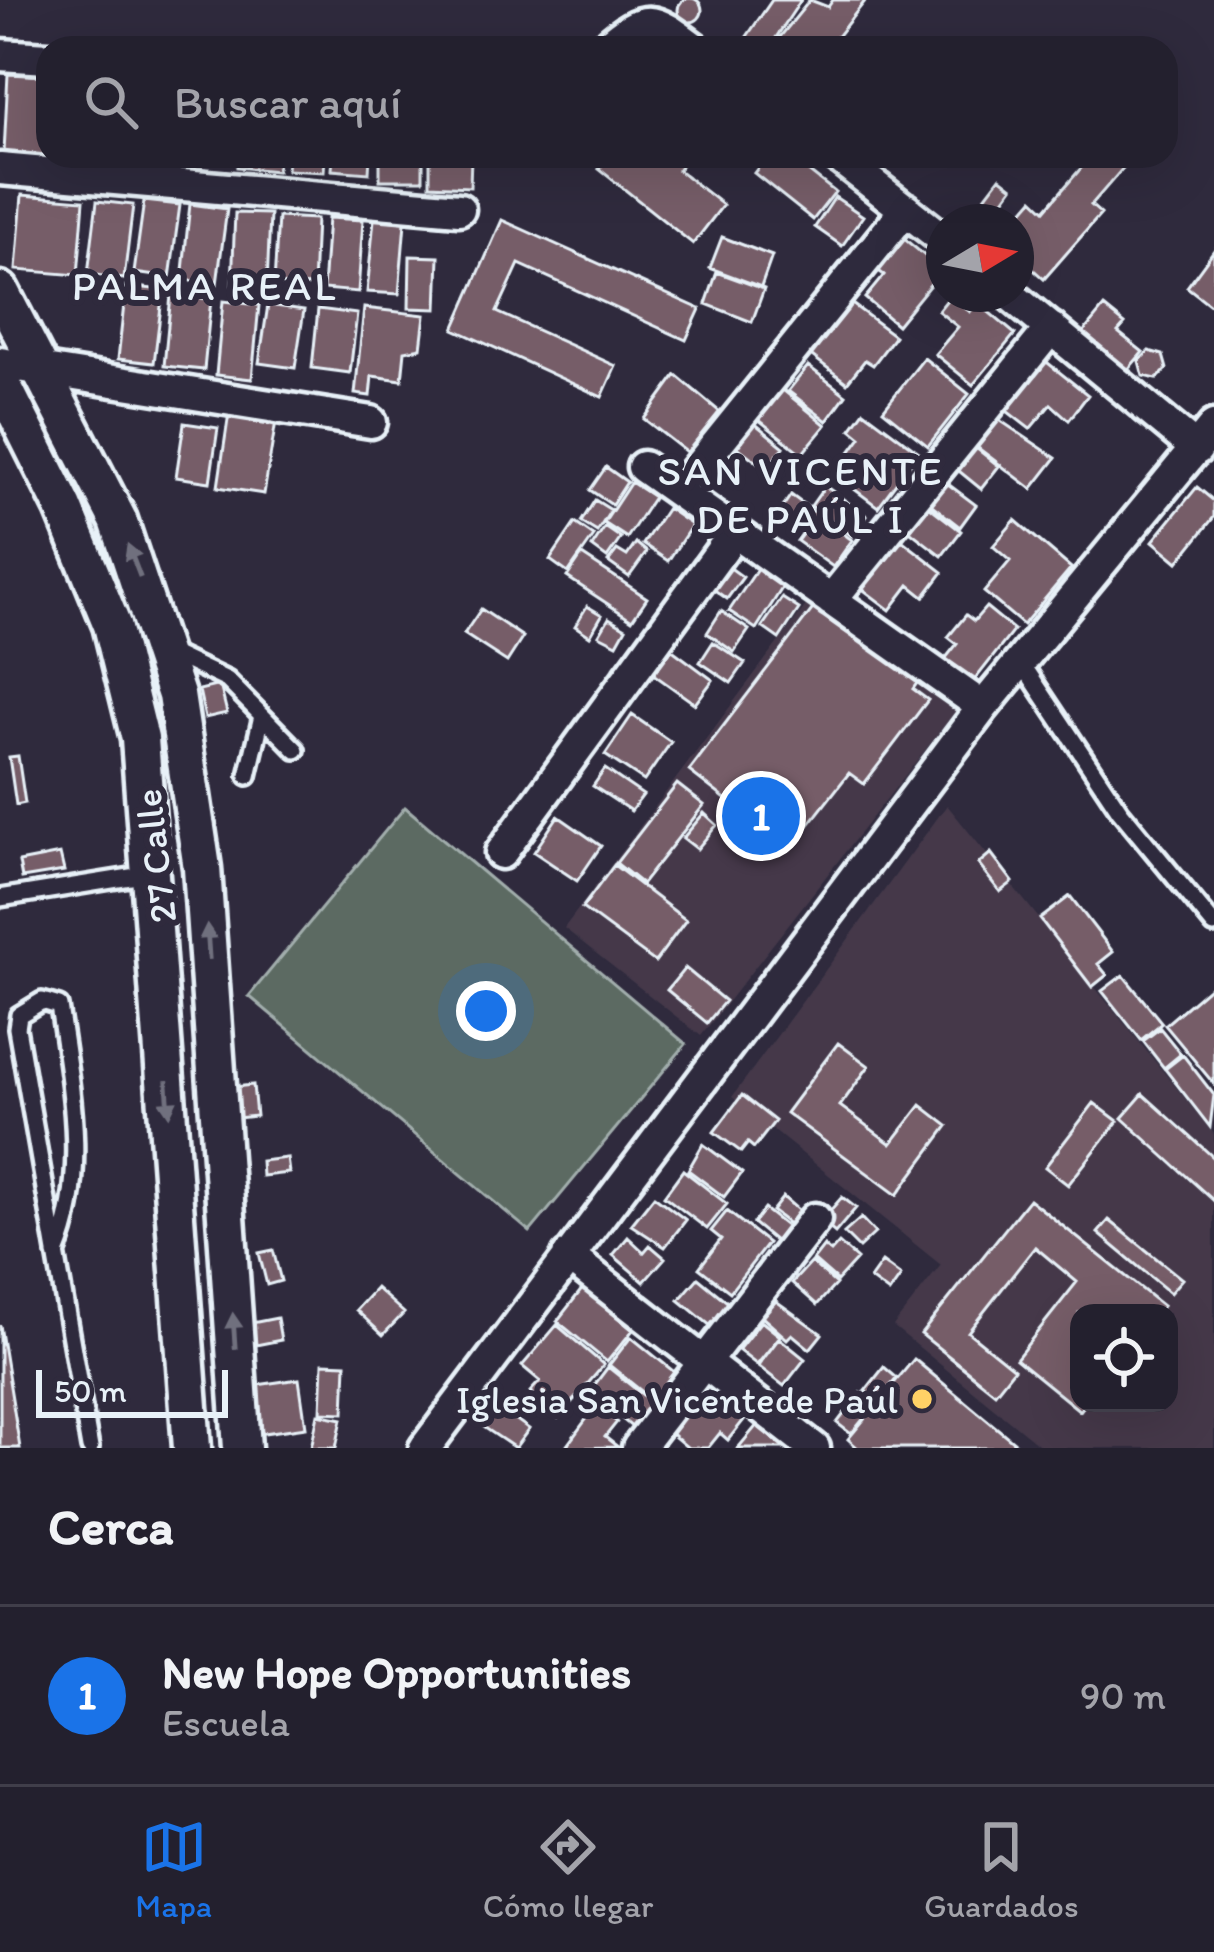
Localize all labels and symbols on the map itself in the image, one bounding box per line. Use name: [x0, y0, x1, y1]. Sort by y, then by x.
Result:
north arrow: [926, 204, 1034, 312]
district label: PALMA REAL: [72, 260, 338, 311]
district label: SAN VICENTE DE PAÚL I: [658, 445, 944, 544]
one-way arrow: [123, 543, 142, 579]
pin: 1: [722, 771, 800, 861]
street label: 27 Calle: [123, 786, 187, 926]
one-way arrow: [198, 923, 217, 960]
your location: [456, 981, 516, 1041]
one-way arrow: [158, 1080, 177, 1117]
one-way arrow: [225, 1312, 244, 1349]
scale bar: [36, 1364, 228, 1417]
place label: Iglesia San Vicentede Paúl: [456, 1376, 898, 1423]
marker: Iglesia San Vicentede Paúl: [909, 1386, 935, 1412]

